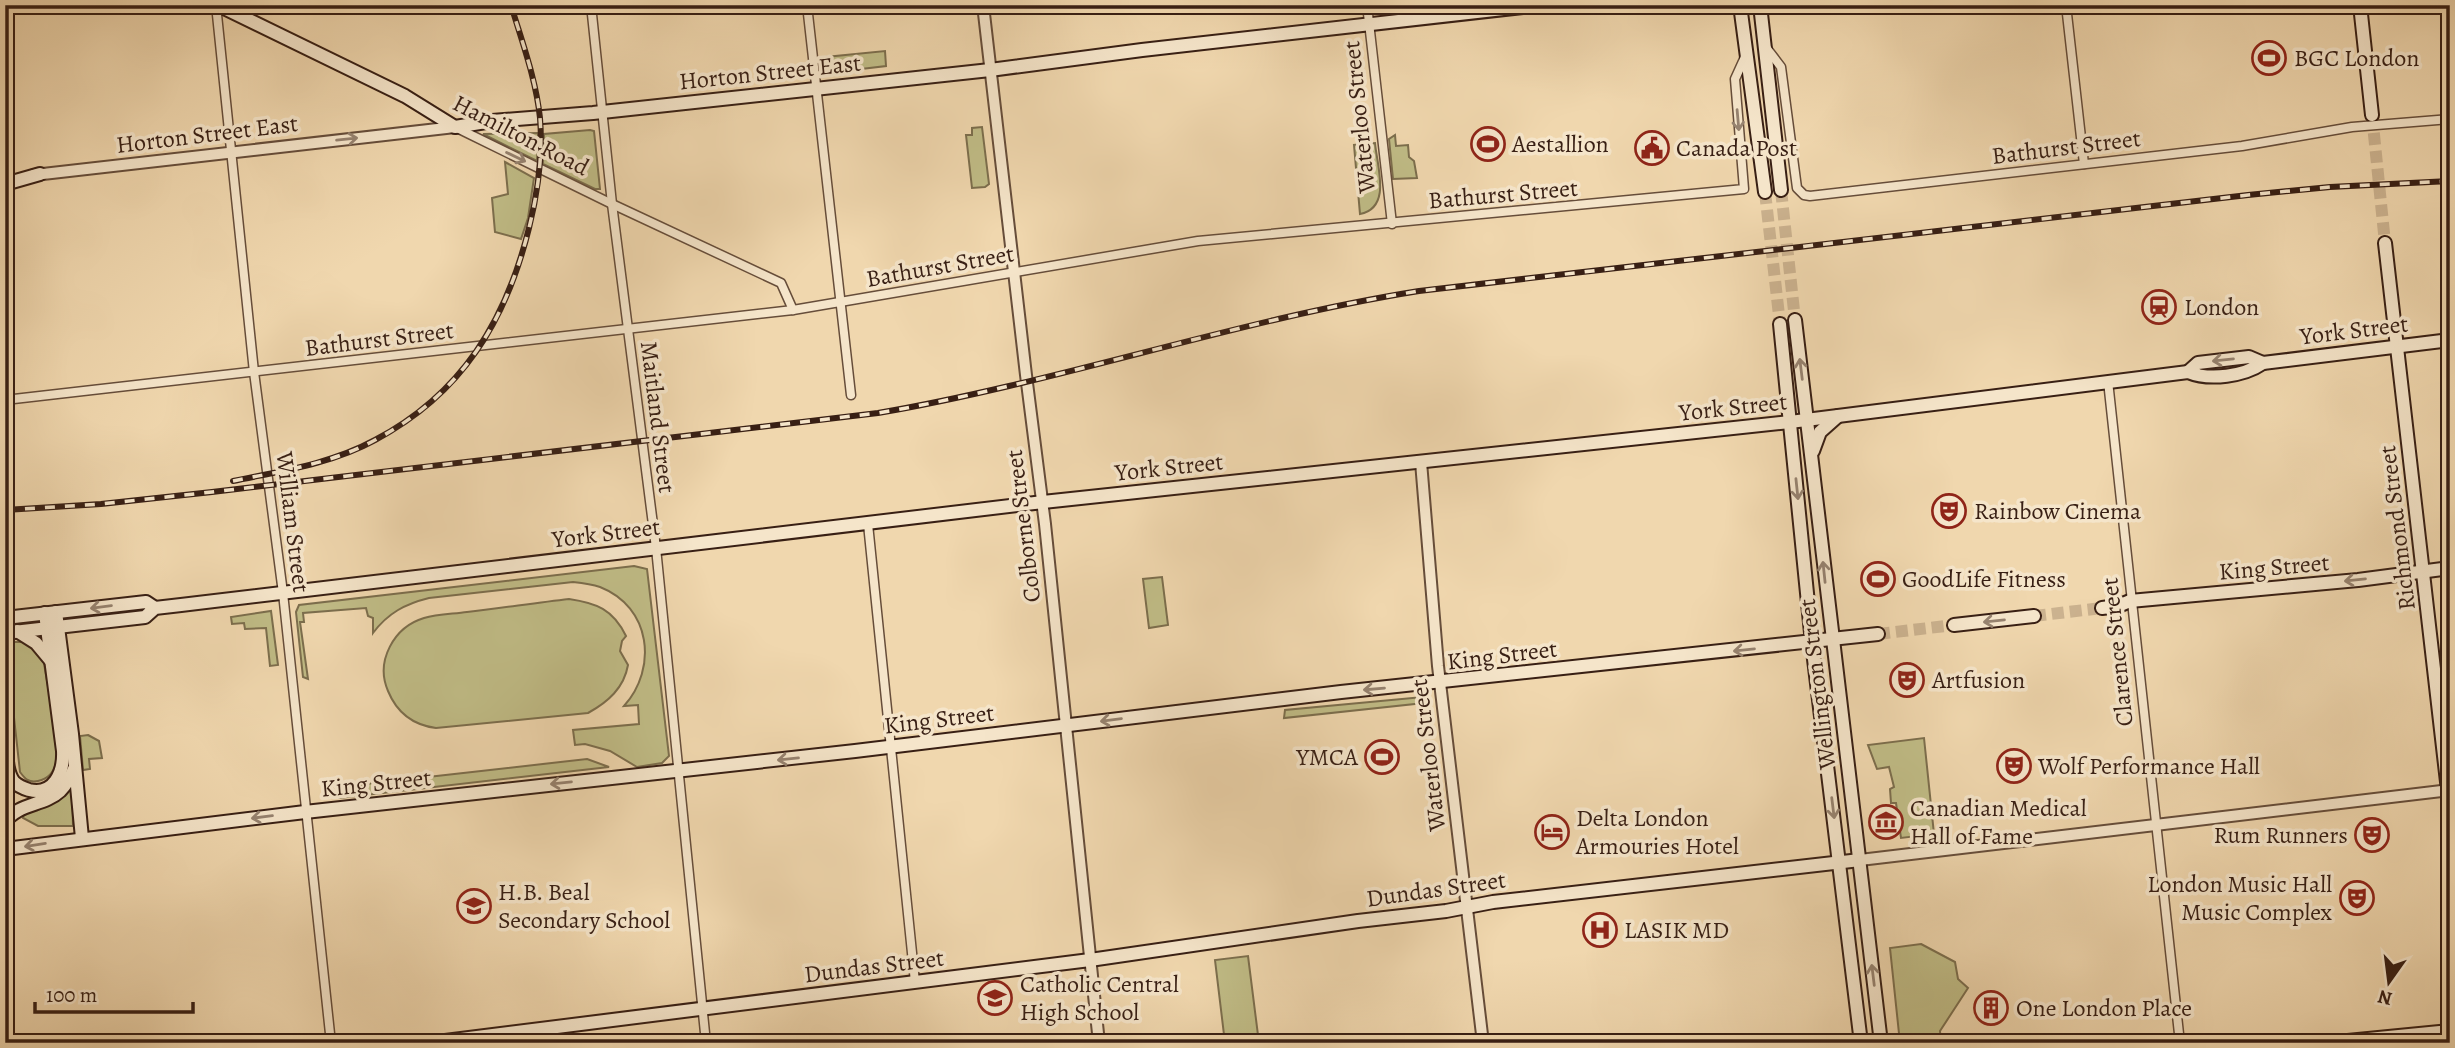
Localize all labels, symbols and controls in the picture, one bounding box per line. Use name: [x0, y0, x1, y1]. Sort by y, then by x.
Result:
street label: Waterloo Street: [1335, 39, 1383, 196]
sports icon: BGC London: [2250, 39, 2288, 77]
place label: BGC London: [2294, 42, 2419, 74]
street label: Horton Street East: [677, 47, 863, 97]
street label: Hamilton Road: [447, 87, 595, 183]
street label: Horton Street East: [114, 107, 300, 161]
one-way arrow: [1732, 108, 1745, 131]
street label: Bathurst Street: [1990, 122, 2142, 172]
sports icon: Aestallion: [1469, 125, 1507, 163]
place label: Aestallion: [1511, 128, 1609, 160]
public building icon: Canada Post: [1633, 129, 1671, 167]
one-way arrow: [335, 132, 358, 145]
place label: Canada Post: [1676, 132, 1797, 164]
one-way arrow: [505, 151, 526, 165]
street label: Bathurst Street: [1427, 172, 1579, 216]
street label: Bathurst Street: [863, 237, 1017, 295]
station icon: London: [2140, 288, 2178, 326]
place label: London: [2184, 291, 2259, 323]
street label: York Street: [2297, 307, 2410, 353]
street label: Bathurst Street: [303, 314, 455, 364]
street label: Maitland Street: [633, 339, 683, 495]
one-way arrow: [2212, 353, 2235, 366]
one-way arrow: [1795, 358, 1808, 381]
street label: York Street: [1676, 385, 1789, 429]
street label: Richmond Street: [2371, 444, 2423, 612]
street label: York Street: [1112, 445, 1225, 489]
street label: Colborne Street: [998, 448, 1048, 604]
street label: William Street: [268, 449, 318, 594]
one-way arrow: [1791, 478, 1804, 500]
theatre icon: Rainbow Cinema: [1930, 492, 1968, 530]
place label: Rainbow Cinema: [1974, 495, 2142, 527]
street label: York Street: [549, 510, 662, 556]
street label: King Street: [2217, 546, 2331, 588]
sports icon: GoodLife Fitness: [1859, 560, 1897, 598]
one-way arrow: [1818, 561, 1831, 583]
place label: GoodLife Fitness: [1902, 563, 2066, 595]
one-way arrow: [2344, 574, 2367, 587]
street label: Clarence Street: [2093, 576, 2141, 728]
street label: Wellington Street: [1791, 597, 1843, 772]
one-way arrow: [90, 600, 113, 613]
one-way arrow: [1983, 614, 2006, 627]
street label: King Street: [1445, 632, 1559, 678]
one-way arrow: [1734, 643, 1756, 656]
theatre icon: Artfusion: [1888, 661, 1926, 699]
place label: Artfusion: [1931, 664, 2025, 696]
street label: Waterloo Street: [1403, 677, 1453, 834]
one-way arrow: [1363, 683, 1385, 696]
street label: King Street: [882, 696, 996, 742]
one-way arrow: [1100, 714, 1123, 727]
sports icon: YMCA: [1363, 738, 1401, 776]
place label: YMCA: [1295, 741, 1359, 773]
theatre icon: Wolf Performance Hall: [1995, 747, 2033, 785]
place label: Wolf Performance Hall: [2037, 750, 2260, 782]
one-way arrow: [777, 752, 799, 765]
street label: King Street: [319, 761, 433, 805]
one-way arrow: [551, 777, 573, 790]
place label: Canadian Medical Hall of Fame: [1910, 792, 2087, 852]
one-way arrow: [1827, 796, 1840, 819]
place label: Delta London Armouries Hotel: [1575, 802, 1739, 862]
museum icon: Canadian Medical Hall of Fame: [1867, 803, 1905, 841]
one-way arrow: [252, 810, 274, 823]
hotel icon: Delta London Armouries Hotel: [1533, 813, 1571, 851]
theatre icon: Rum Runners: [2353, 816, 2391, 854]
place label: Rum Runners: [2214, 819, 2348, 851]
one-way arrow: [24, 839, 47, 852]
street label: Dundas Street: [1364, 863, 1508, 915]
place label: London Music Hall Music Complex: [2147, 868, 2333, 928]
place label: H.B. Beal Secondary School: [498, 876, 670, 936]
theatre icon: London Music Hall Music Complex: [2338, 879, 2376, 917]
school or university icon: H.B. Beal Secondary School: [455, 887, 493, 925]
hospital icon: LASIK MD: [1581, 911, 1619, 949]
place label: LASIK MD: [1624, 914, 1729, 946]
street label: Dundas Street: [802, 942, 946, 990]
north arrow: [2354, 946, 2424, 1016]
one-way arrow: [1866, 964, 1879, 987]
place label: Catholic Central High School: [1020, 968, 1179, 1028]
scale bar: [35, 971, 192, 1015]
school or university icon: Catholic Central High School: [976, 979, 1014, 1017]
text: 100 m: [46, 981, 97, 1009]
text: N: [2375, 983, 2395, 1012]
building icon: One London Place: [1972, 989, 2010, 1027]
place label: One London Place: [2016, 992, 2192, 1024]

